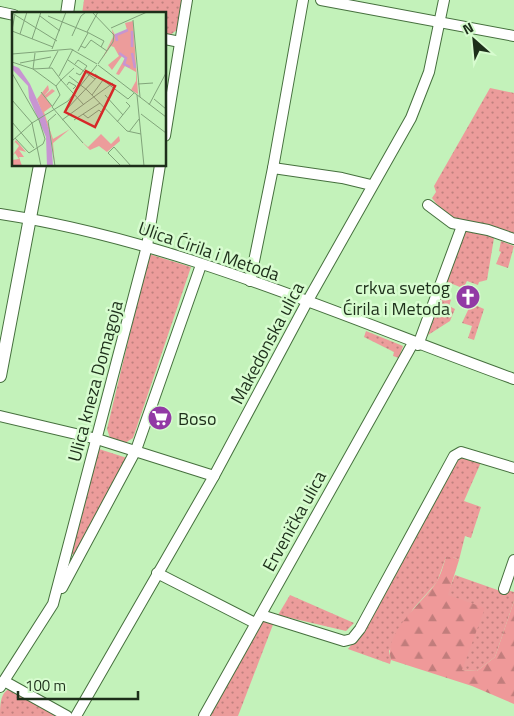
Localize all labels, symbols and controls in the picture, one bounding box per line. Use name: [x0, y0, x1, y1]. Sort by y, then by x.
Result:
inset map: [12, 12, 166, 166]
north arrow: [449, 15, 499, 65]
text: N: [459, 16, 477, 40]
street label: Ulica Ćirila i Metoda: [135, 214, 283, 288]
place label: crkva svetog Ćirila i Metoda: [343, 274, 450, 322]
street label: Makedonska ulica: [223, 277, 311, 409]
church icon: crkva svetog Ćirila i Metoda: [455, 284, 481, 310]
street label: Ulica kneza Domagoja: [60, 297, 130, 465]
supermarket icon: Boso: [147, 405, 173, 431]
place label: Boso: [178, 405, 216, 432]
street label: Ervenička ulica: [255, 466, 333, 576]
scale bar: [18, 668, 138, 700]
text: 100 m: [25, 674, 66, 697]

